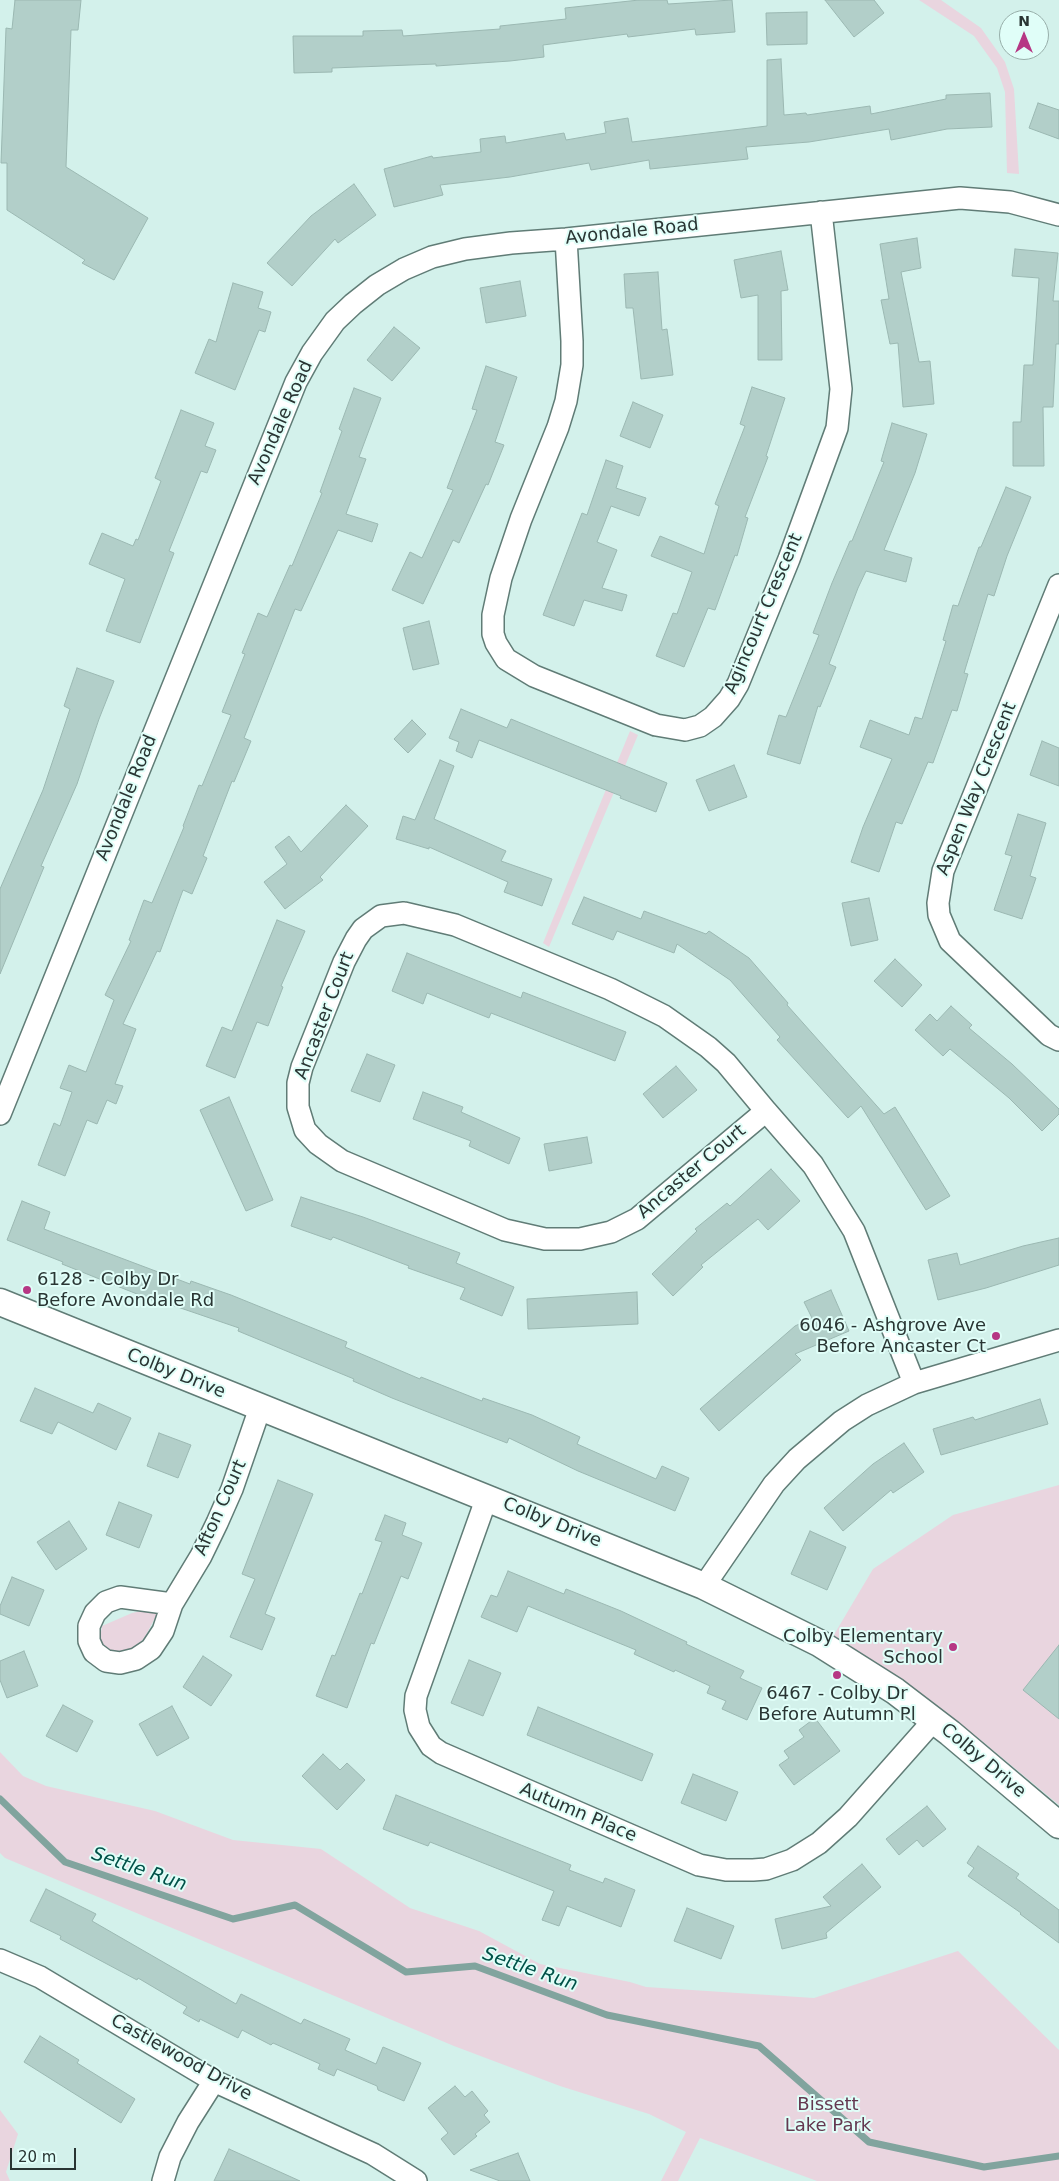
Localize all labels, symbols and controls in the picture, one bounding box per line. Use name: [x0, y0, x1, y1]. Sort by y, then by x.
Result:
north arrow: [999, 10, 1049, 60]
text: N: [1018, 13, 1030, 29]
street label: Avondale Road: [564, 214, 700, 250]
street label: Avondale Road: [244, 358, 318, 488]
street label: Agincourt Crescent: [720, 531, 808, 697]
street label: Aspen Way Crescent: [932, 699, 1022, 879]
street label: Avondale Road: [92, 732, 162, 864]
street label: Ancaster Court: [291, 949, 359, 1083]
street label: Ancaster Court: [633, 1120, 751, 1224]
place label: 6128 - Colby Dr Before Avondale Rd: [37, 1269, 214, 1312]
marker: 6128 - Colby Dr Before Avondale Rd: [21, 1284, 33, 1296]
place label: 6046 - Ashgrove Ave Before Ancaster Ct: [799, 1315, 986, 1358]
marker: 6046 - Ashgrove Ave Before Ancaster Ct: [990, 1330, 1002, 1342]
street label: Colby Drive: [124, 1344, 228, 1404]
street label: Afton Court: [190, 1457, 252, 1559]
street label: Colby Drive: [500, 1493, 604, 1553]
place label: Colby Elementary School: [783, 1626, 943, 1668]
marker: Colby Elementary School: [947, 1641, 959, 1653]
marker: 6467 - Colby Dr Before Autumn Pl: [831, 1669, 843, 1681]
place label: 6467 - Colby Dr Before Autumn Pl: [758, 1683, 916, 1726]
street label: Colby Drive: [936, 1719, 1030, 1803]
street label: Autumn Place: [516, 1779, 640, 1847]
water label: Settle Run: [89, 1843, 189, 1897]
water label: Settle Run: [480, 1943, 580, 1997]
street label: Castlewood Drive: [107, 2010, 255, 2106]
park label: Bissett Lake Park: [785, 2094, 871, 2136]
scale bar: [12, 2138, 79, 2170]
text: 20 m: [18, 2148, 56, 2166]

